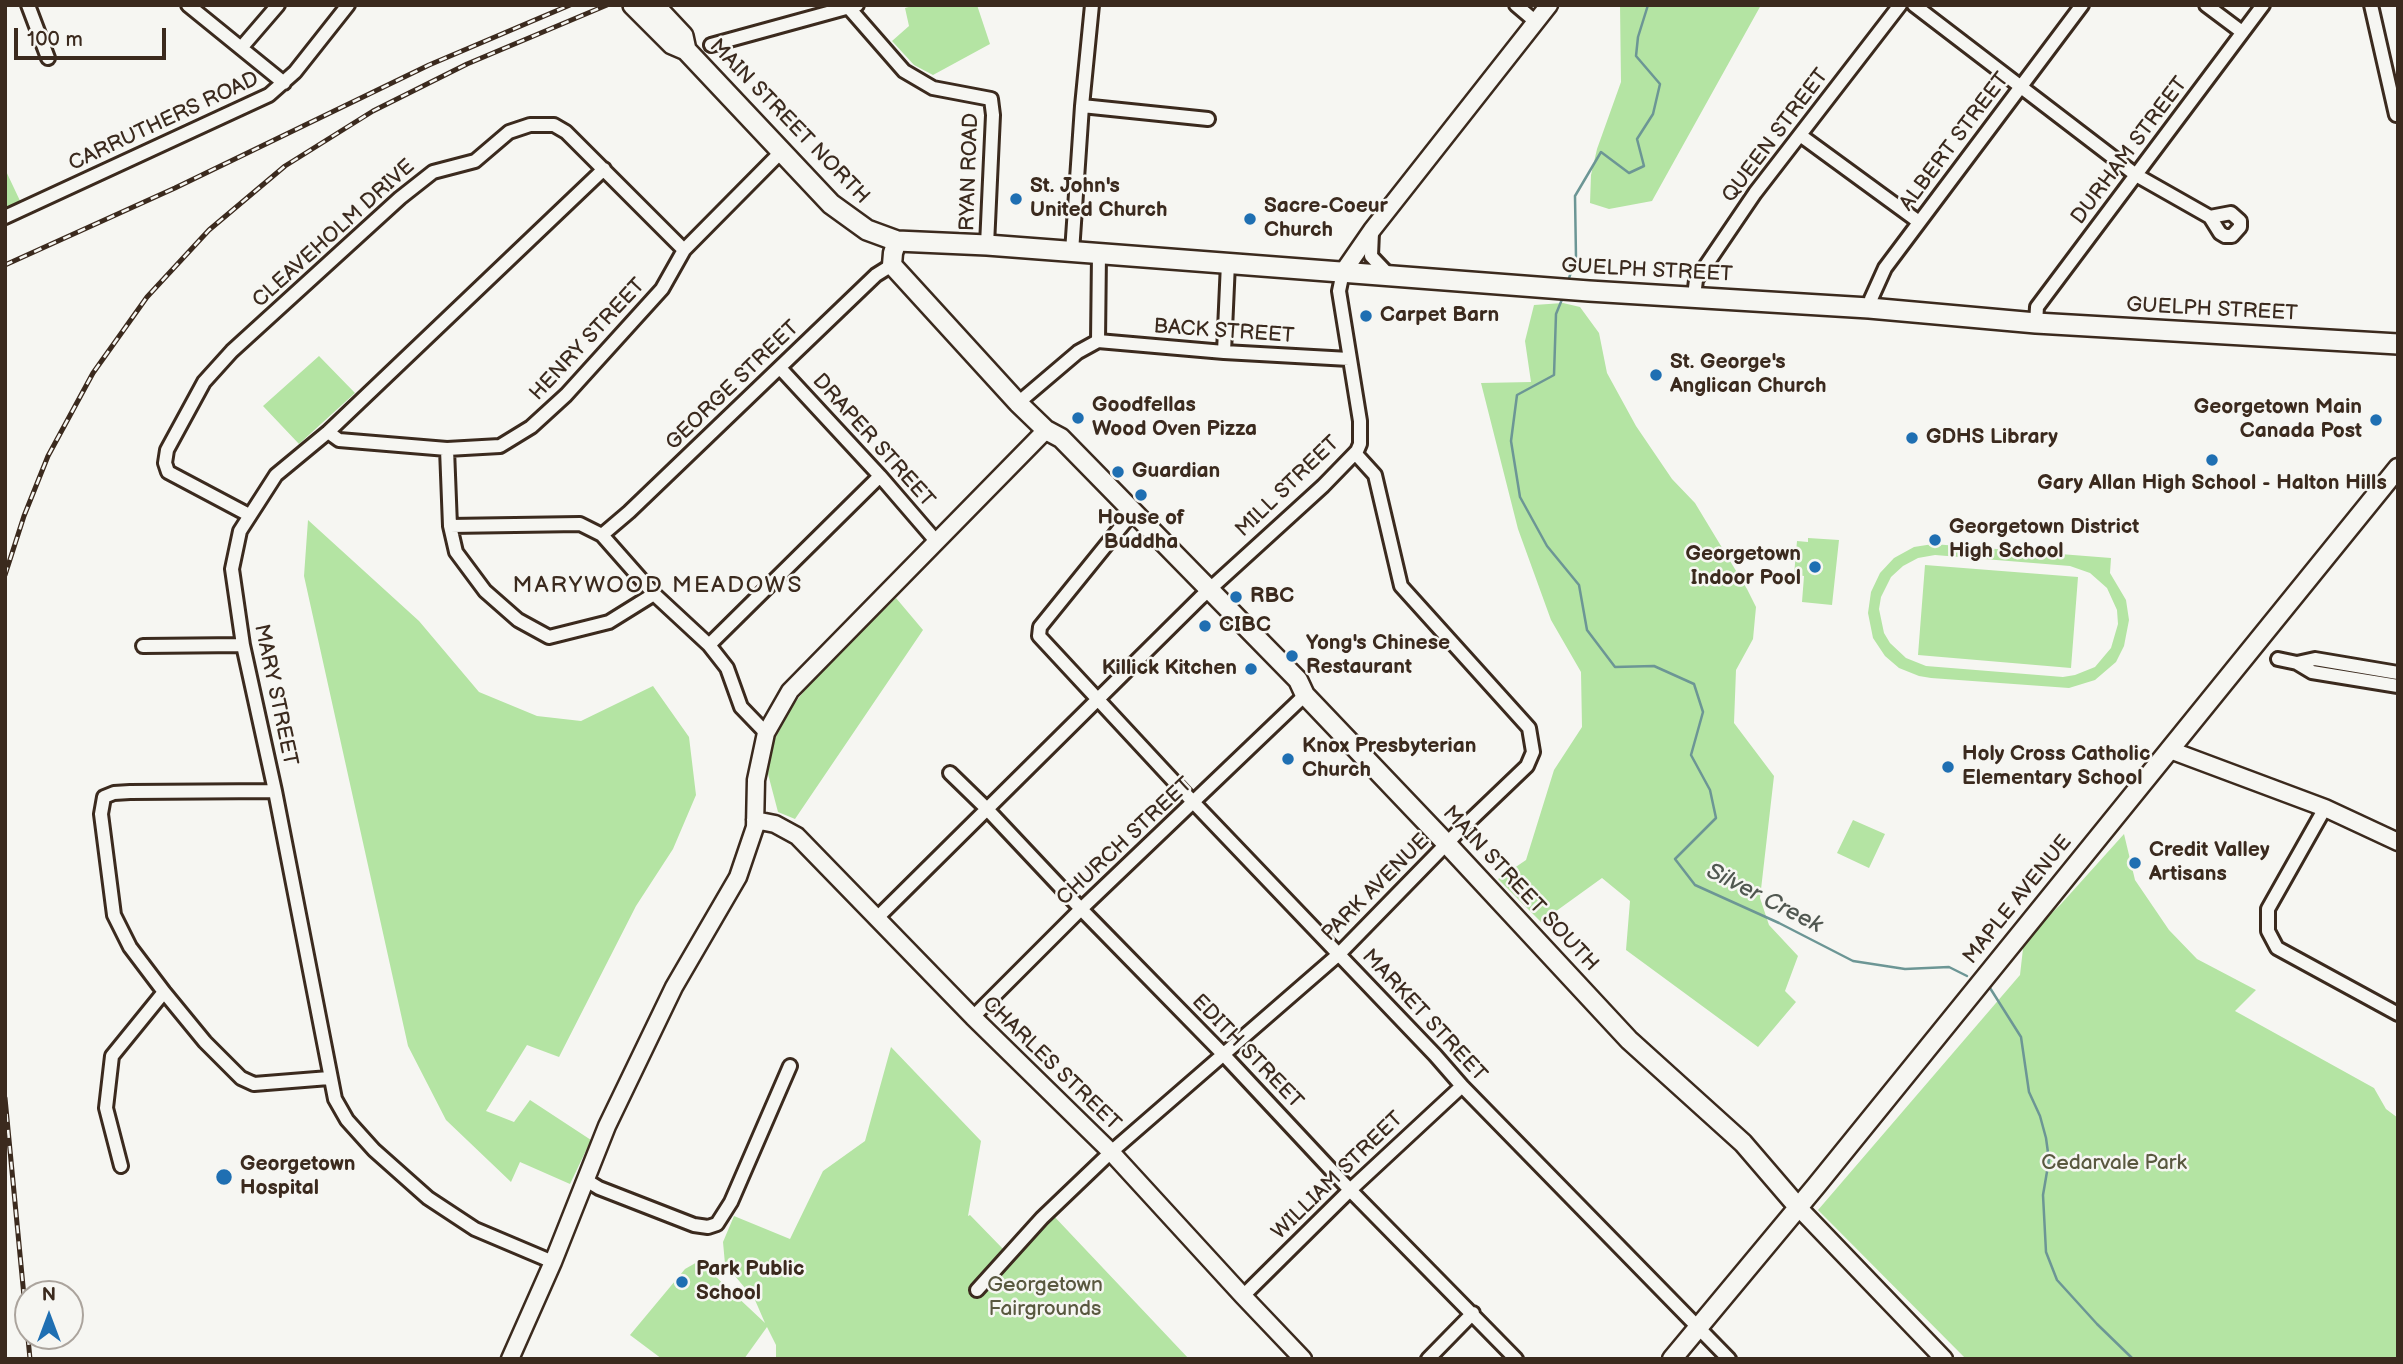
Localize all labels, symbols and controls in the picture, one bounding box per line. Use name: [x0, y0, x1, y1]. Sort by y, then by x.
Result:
scale bar: [18, 14, 170, 58]
text: 100 m: [27, 27, 83, 52]
street label: MAIN STREET NORTH: [704, 34, 874, 210]
street label: QUEEN STREET: [1717, 64, 1835, 208]
street label: CARRUTHERS ROAD: [65, 67, 263, 177]
street label: ALBERT STREET: [1895, 68, 2015, 216]
street label: DURHAM STREET: [2066, 72, 2194, 230]
street label: RYAN ROAD: [955, 113, 985, 231]
street label: CLEAVEHOLM DRIVE: [248, 155, 420, 313]
place label: St. John's United Church: [1030, 174, 1167, 224]
marker: St. John's United Church: [1008, 191, 1024, 207]
place label: Sacre-Coeur Church: [1264, 194, 1388, 244]
marker: Sacre-Coeur Church: [1242, 211, 1258, 227]
street label: GUELPH STREET: [1561, 254, 1733, 288]
street label: HENRY STREET: [525, 274, 651, 406]
street label: GUELPH STREET: [2126, 293, 2298, 327]
place label: Carpet Barn: [1380, 303, 1499, 329]
marker: Carpet Barn: [1358, 308, 1374, 324]
street label: BACK STREET: [1153, 315, 1295, 349]
street label: GEORGE STREET: [661, 316, 805, 456]
place label: St. George's Anglican Church: [1670, 350, 1826, 400]
marker: St. George's Anglican Church: [1648, 367, 1664, 383]
street label: DRAPER STREET: [806, 369, 940, 513]
place label: Goodfellas Wood Oven Pizza: [1092, 393, 1257, 443]
place label: Georgetown Main Canada Post: [2194, 395, 2362, 445]
marker: Goodfellas Wood Oven Pizza: [1070, 410, 1086, 426]
marker: Georgetown Main Canada Post: [2368, 412, 2384, 428]
place label: GDHS Library: [1926, 425, 2058, 451]
marker: GDHS Library: [1904, 430, 1920, 446]
street label: MILL STREET: [1231, 431, 1345, 543]
marker: Gary Allan High School - Halton Hills: [2204, 452, 2220, 468]
place label: Guardian: [1132, 459, 1220, 485]
marker: Guardian: [1110, 464, 1126, 480]
place label: Gary Allan High School - Halton Hills: [2037, 471, 2387, 497]
marker: House of Buddha: [1133, 487, 1149, 503]
place label: House of Buddha: [1098, 506, 1184, 556]
place label: Georgetown District High School: [1949, 515, 2139, 565]
marker: Georgetown District High School: [1927, 532, 1943, 548]
place label: Georgetown Indoor Pool: [1686, 542, 1801, 592]
marker: Georgetown Indoor Pool: [1807, 559, 1823, 575]
district label: MARYWOOD MEADOWS: [515, 572, 801, 600]
place label: RBC: [1250, 584, 1294, 610]
marker: RBC: [1228, 589, 1244, 605]
place label: CIBC: [1219, 613, 1271, 639]
marker: CIBC: [1197, 618, 1213, 634]
street label: MARY STREET: [248, 622, 302, 768]
place label: Yong's Chinese Restaurant: [1306, 631, 1450, 681]
marker: Yong's Chinese Restaurant: [1284, 648, 1300, 664]
place label: Killick Kitchen: [1102, 656, 1237, 682]
marker: Killick Kitchen: [1243, 661, 1259, 677]
place label: Knox Presbyterian Church: [1302, 734, 1477, 784]
place label: Holy Cross Catholic Elementary School: [1962, 742, 2150, 792]
marker: Knox Presbyterian Church: [1280, 751, 1296, 767]
marker: Holy Cross Catholic Elementary School: [1940, 759, 1956, 775]
street label: CHURCH STREET: [1052, 773, 1198, 911]
street label: MAIN STREET SOUTH: [1437, 801, 1603, 977]
street label: PARK AVENUE: [1317, 829, 1435, 947]
street label: MAPLE AVENUE: [1958, 830, 2078, 970]
place label: Credit Valley Artisans: [2149, 838, 2270, 888]
marker: Credit Valley Artisans: [2127, 855, 2143, 871]
water label: Silver Creek: [1701, 858, 1827, 940]
street label: MARKET STREET: [1356, 945, 1492, 1087]
street label: EDITH STREET: [1186, 989, 1308, 1115]
street label: CHARLES STREET: [977, 992, 1125, 1136]
street label: WILLIAM STREET: [1267, 1107, 1409, 1245]
park label: Cedarvale Park: [2041, 1151, 2187, 1177]
place label: Georgetown Hospital: [240, 1152, 355, 1202]
marker: Georgetown Hospital: [214, 1167, 234, 1187]
place label: Park Public School: [696, 1257, 804, 1307]
park label: Georgetown Fairgrounds: [987, 1273, 1103, 1323]
marker: Park Public School: [674, 1274, 690, 1290]
north arrow: [14, 1280, 84, 1350]
text: N: [42, 1284, 56, 1307]

